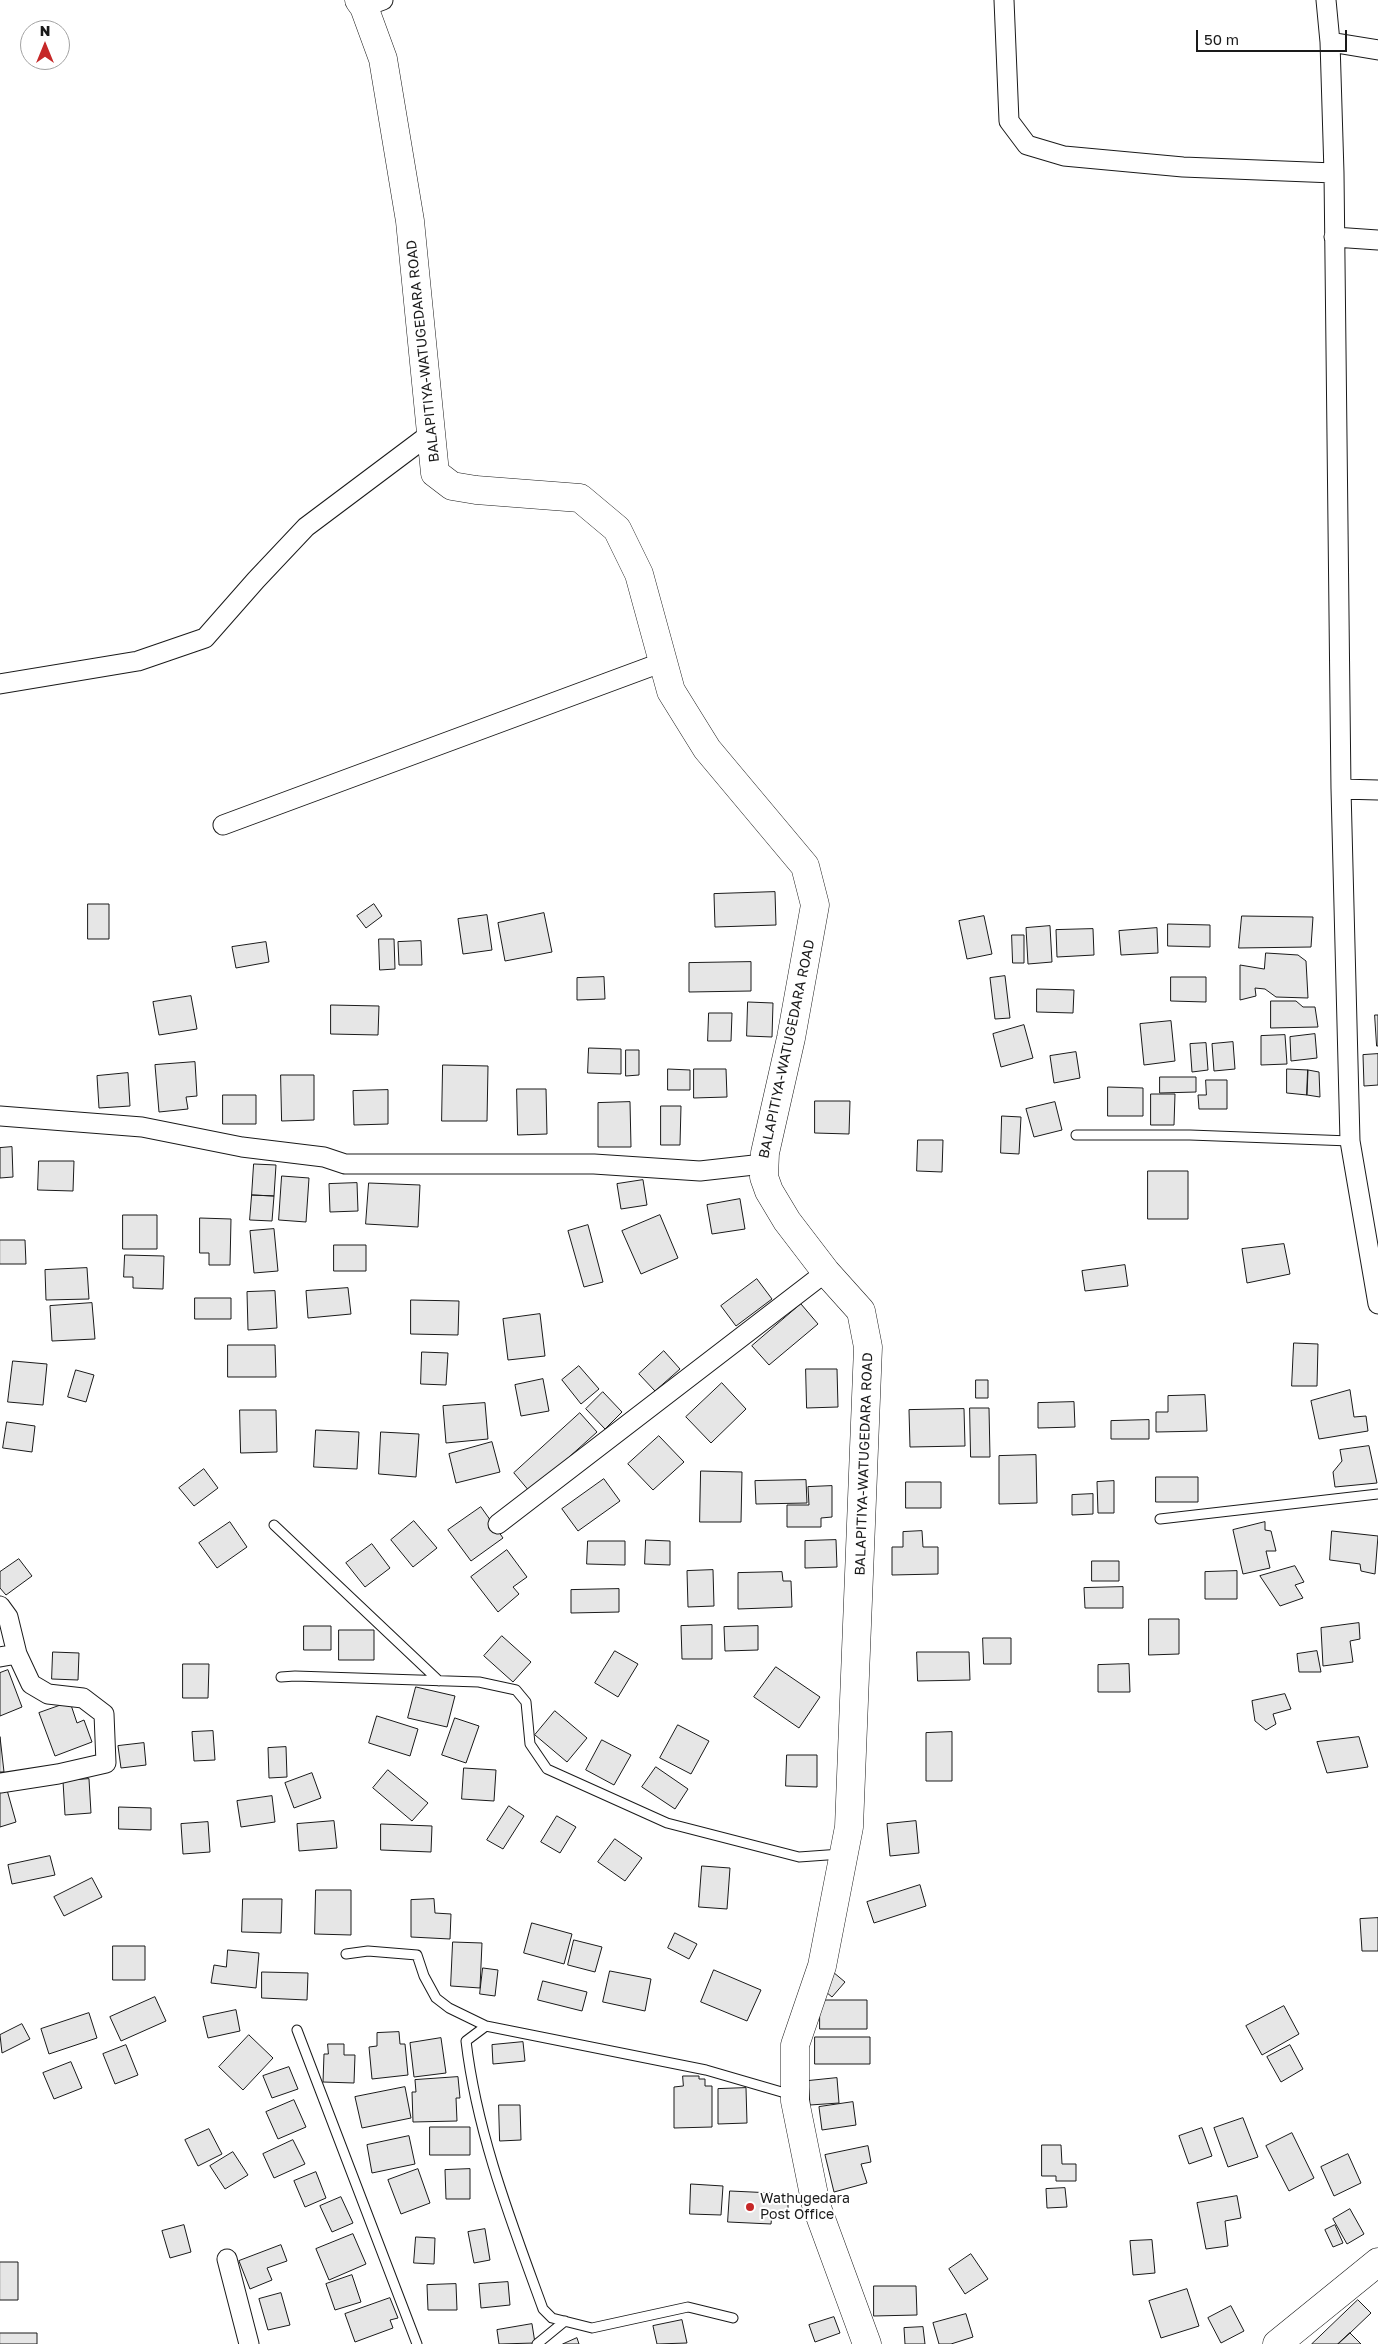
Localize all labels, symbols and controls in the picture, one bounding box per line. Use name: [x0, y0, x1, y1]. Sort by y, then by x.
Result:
north arrow: [20, 20, 70, 70]
scale bar: [1198, 20, 1349, 52]
text: N: [40, 22, 50, 39]
text: 50 m: [1204, 30, 1239, 48]
street label: BALAPITIYA-WATUGEDARA ROAD: [403, 239, 443, 463]
street label: BALAPITIYA-WATUGEDARA ROAD: [756, 938, 818, 1160]
street label: BALAPITIYA-WATUGEDARA ROAD: [852, 1352, 876, 1576]
place label: Wathugedara Post Office: [760, 2191, 850, 2224]
marker: Wathugedara Post Office: [744, 2201, 756, 2213]

